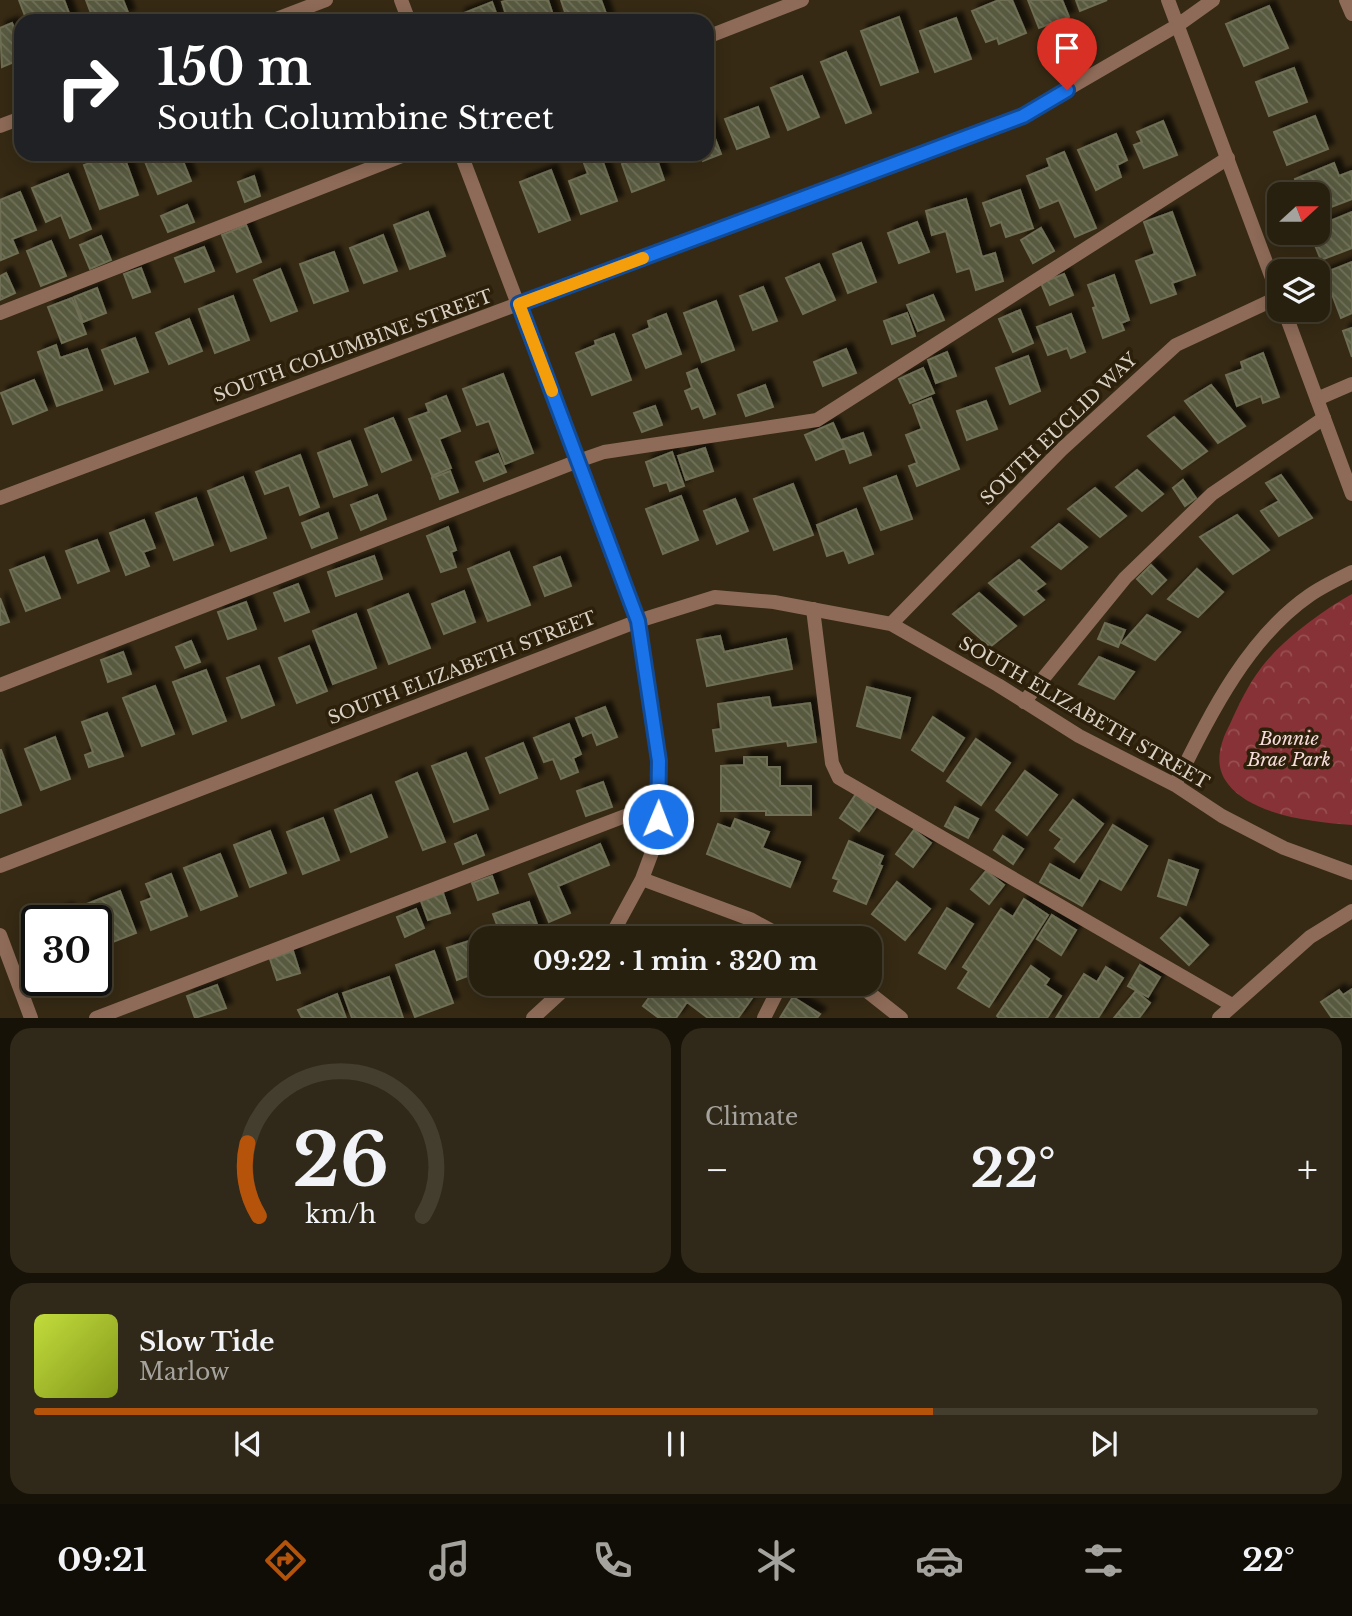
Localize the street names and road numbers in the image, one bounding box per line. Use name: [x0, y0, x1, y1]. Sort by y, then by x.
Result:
street label: SOUTH COLUMBINE STREET: [210, 285, 496, 407]
street label: SOUTH EUCLID WAY: [976, 348, 1143, 510]
street label: SOUTH ELIZABETH STREET: [325, 606, 600, 729]
street label: SOUTH ELIZABETH STREET: [955, 632, 1214, 794]

